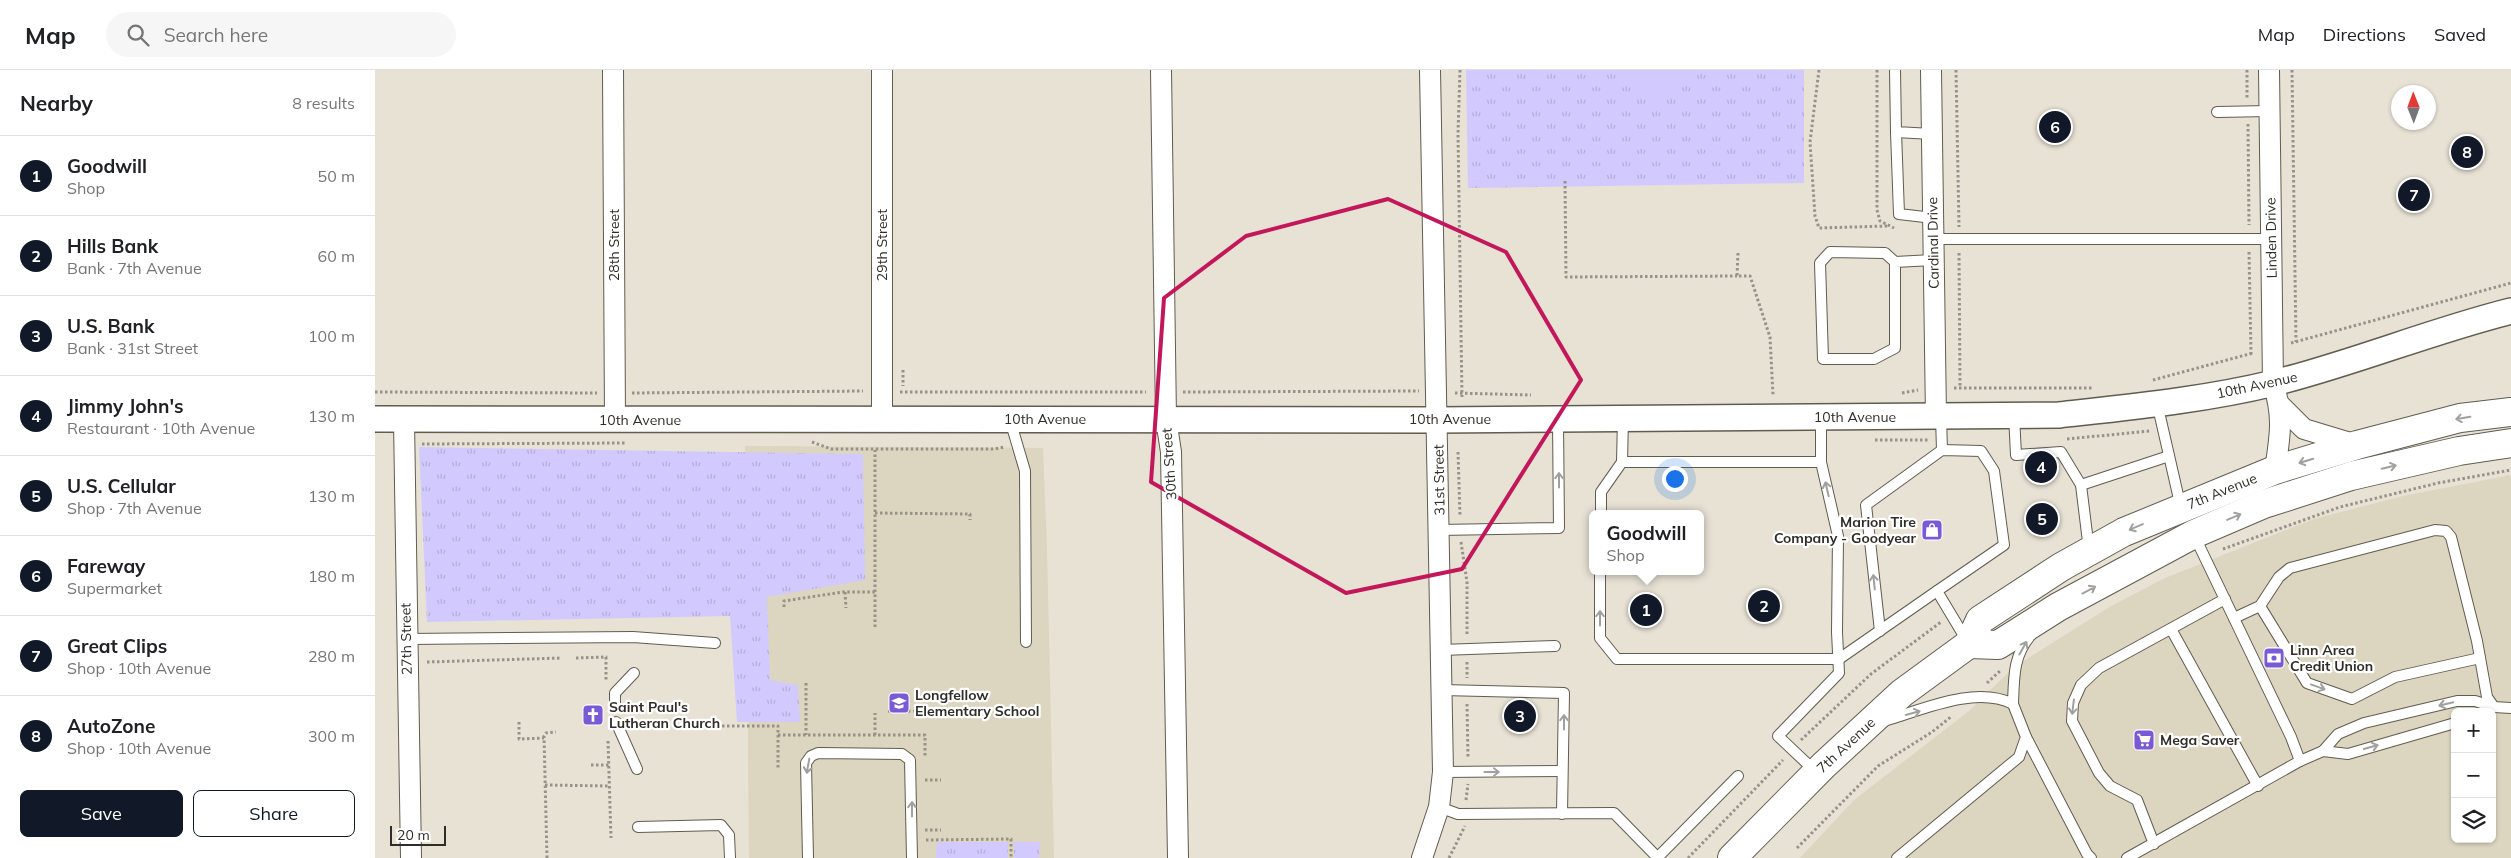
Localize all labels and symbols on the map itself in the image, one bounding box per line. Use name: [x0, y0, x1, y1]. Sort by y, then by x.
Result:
north arrow: [2391, 85, 2436, 130]
pin: 6: [2039, 108, 2071, 146]
pin: 8: [2451, 133, 2483, 171]
pin: 7: [2398, 176, 2430, 214]
street label: Cardinal Drive: [1923, 197, 1943, 289]
street label: Linden Drive: [2261, 197, 2281, 279]
street label: 28th Street: [605, 209, 623, 281]
street label: 29th Street: [873, 209, 891, 281]
street label: 10th Avenue: [2215, 368, 2299, 402]
street label: 10th Avenue: [1814, 408, 1896, 426]
street label: 10th Avenue: [1004, 410, 1086, 428]
street label: 10th Avenue: [1409, 410, 1491, 428]
street label: 10th Avenue: [599, 411, 681, 429]
one-way arrow: [2455, 414, 2471, 424]
street label: 30th Street: [1157, 427, 1180, 501]
street label: 31st Street: [1429, 444, 1449, 516]
pin: 4: [2025, 448, 2057, 486]
one-way arrow: [2298, 456, 2314, 466]
one-way arrow: [2380, 462, 2396, 471]
your location: [1662, 466, 1688, 492]
street label: 7th Avenue: [2184, 469, 2260, 513]
one-way arrow: [1554, 472, 1564, 488]
one-way arrow: [1822, 481, 1831, 497]
pin: 5: [2026, 500, 2058, 538]
one-way arrow: [2226, 511, 2241, 521]
place label: Marion Tire Company - Goodyear: [1774, 513, 1916, 547]
shop icon: Marion Tire Company - Goodyear: [1920, 518, 1944, 542]
one-way arrow: [2129, 523, 2144, 533]
one-way arrow: [1869, 575, 1879, 591]
one-way arrow: [2082, 585, 2097, 595]
pin: 2: [1748, 587, 1780, 625]
pin: 1: [1630, 591, 1662, 629]
street label: 27th Street: [396, 603, 416, 675]
one-way arrow: [1595, 611, 1605, 627]
one-way arrow: [2018, 641, 2028, 655]
place label: Linn Area Credit Union: [2290, 641, 2373, 675]
bank icon: Linn Area Credit Union: [2262, 646, 2286, 670]
one-way arrow: [2309, 683, 2325, 692]
place label: Longfellow Elementary School: [915, 686, 1039, 720]
school or university icon: Longfellow Elementary School: [887, 691, 911, 715]
pin: 3: [1504, 697, 1536, 735]
place label: Saint Paul's Lutheran Church: [609, 698, 720, 732]
one-way arrow: [2068, 699, 2078, 715]
one-way arrow: [2438, 700, 2454, 709]
church icon: Saint Paul's Lutheran Church: [581, 703, 605, 727]
one-way arrow: [1904, 708, 1920, 717]
street label: 7th Avenue: [1813, 713, 1879, 777]
one-way arrow: [1559, 715, 1569, 731]
supermarket icon: Mega Saver: [2132, 728, 2156, 752]
place label: Mega Saver: [2160, 731, 2240, 749]
one-way arrow: [2363, 741, 2379, 751]
one-way arrow: [803, 758, 813, 774]
one-way arrow: [1483, 767, 1499, 777]
one-way arrow: [907, 802, 917, 818]
scale bar: [390, 823, 446, 846]

